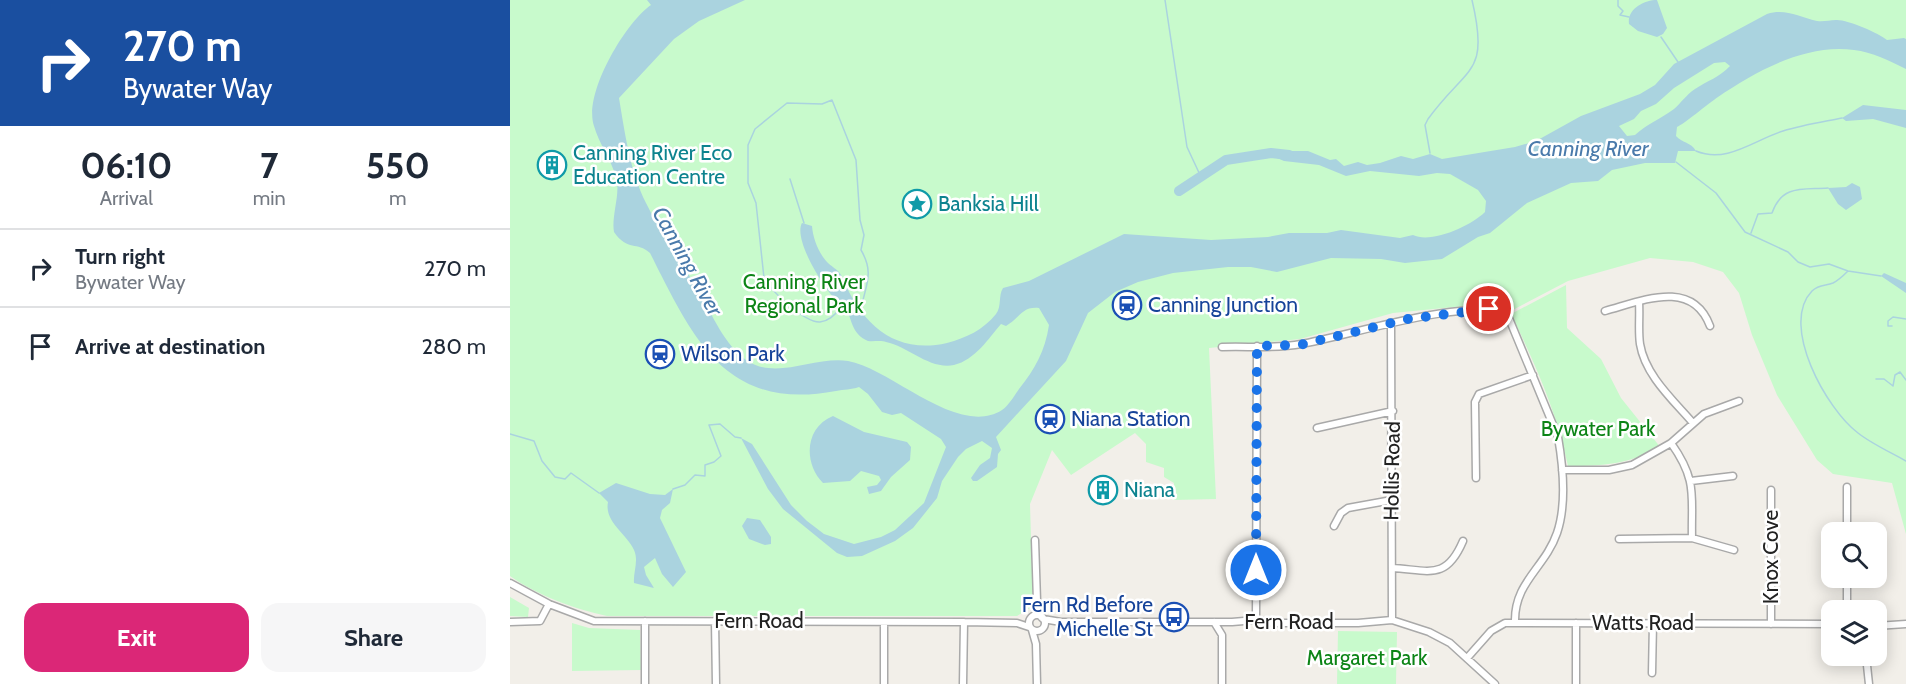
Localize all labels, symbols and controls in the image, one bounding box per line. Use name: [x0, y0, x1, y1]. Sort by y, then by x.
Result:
text: 270 m: [123, 20, 242, 72]
icon: right: [24, 24, 102, 102]
text: Bywater Way: [123, 72, 272, 105]
water label: Canning River: [1528, 135, 1650, 162]
place label: Canning River Eco Education Centre: [573, 140, 732, 189]
text: 06:10: [80, 143, 172, 187]
text: 7: [260, 143, 278, 187]
text: 550: [366, 143, 430, 187]
building icon: Canning River Eco Education Centre: [536, 149, 568, 181]
text: Arrival: [100, 186, 153, 210]
text: min: [253, 186, 286, 210]
text: m: [389, 186, 407, 210]
place icon: Banksia Hill: [901, 188, 933, 220]
place label: Banksia Hill: [938, 191, 1039, 216]
water label: Canning River: [646, 202, 729, 322]
text: Turn right: [75, 243, 165, 270]
icon: right: [24, 252, 57, 285]
text: 270 m: [424, 255, 486, 282]
park label: Canning River Regional Park: [743, 269, 866, 318]
text: Bywater Way: [75, 270, 186, 294]
pin: [1463, 283, 1514, 334]
station icon: Canning Junction: [1111, 289, 1143, 321]
place label: Canning Junction: [1148, 292, 1298, 317]
icon: arrive: [1472, 292, 1505, 325]
icon: arrive: [24, 330, 57, 363]
text: Arrive at destination: [75, 333, 265, 360]
text: 280 m: [422, 333, 486, 360]
station icon: Wilson Park: [644, 338, 676, 370]
place label: Wilson Park: [681, 341, 785, 366]
station icon: Niana Station: [1034, 403, 1066, 435]
place label: Niana Station: [1071, 406, 1190, 431]
park label: Bywater Park: [1541, 416, 1656, 441]
street label: Hollis Road: [1378, 421, 1405, 521]
building icon: Niana: [1087, 474, 1119, 506]
place label: Niana: [1124, 477, 1175, 502]
street label: Knox Cove: [1758, 510, 1783, 604]
map controls: [1821, 522, 1887, 666]
button: search: [1821, 522, 1887, 588]
position arrow: [1224, 538, 1288, 602]
place label: Fern Rd Before Michelle St: [1022, 592, 1153, 641]
button: layers: [1821, 600, 1887, 666]
bus stop icon: Fern Rd Before Michelle St: [1158, 601, 1190, 633]
button: Exit: [24, 603, 249, 672]
button: Share: [261, 603, 486, 672]
street label: Fern Road: [714, 608, 804, 633]
street label: Fern Road: [1244, 609, 1334, 634]
street label: Watts Road: [1592, 610, 1694, 635]
park label: Margaret Park: [1307, 645, 1428, 670]

